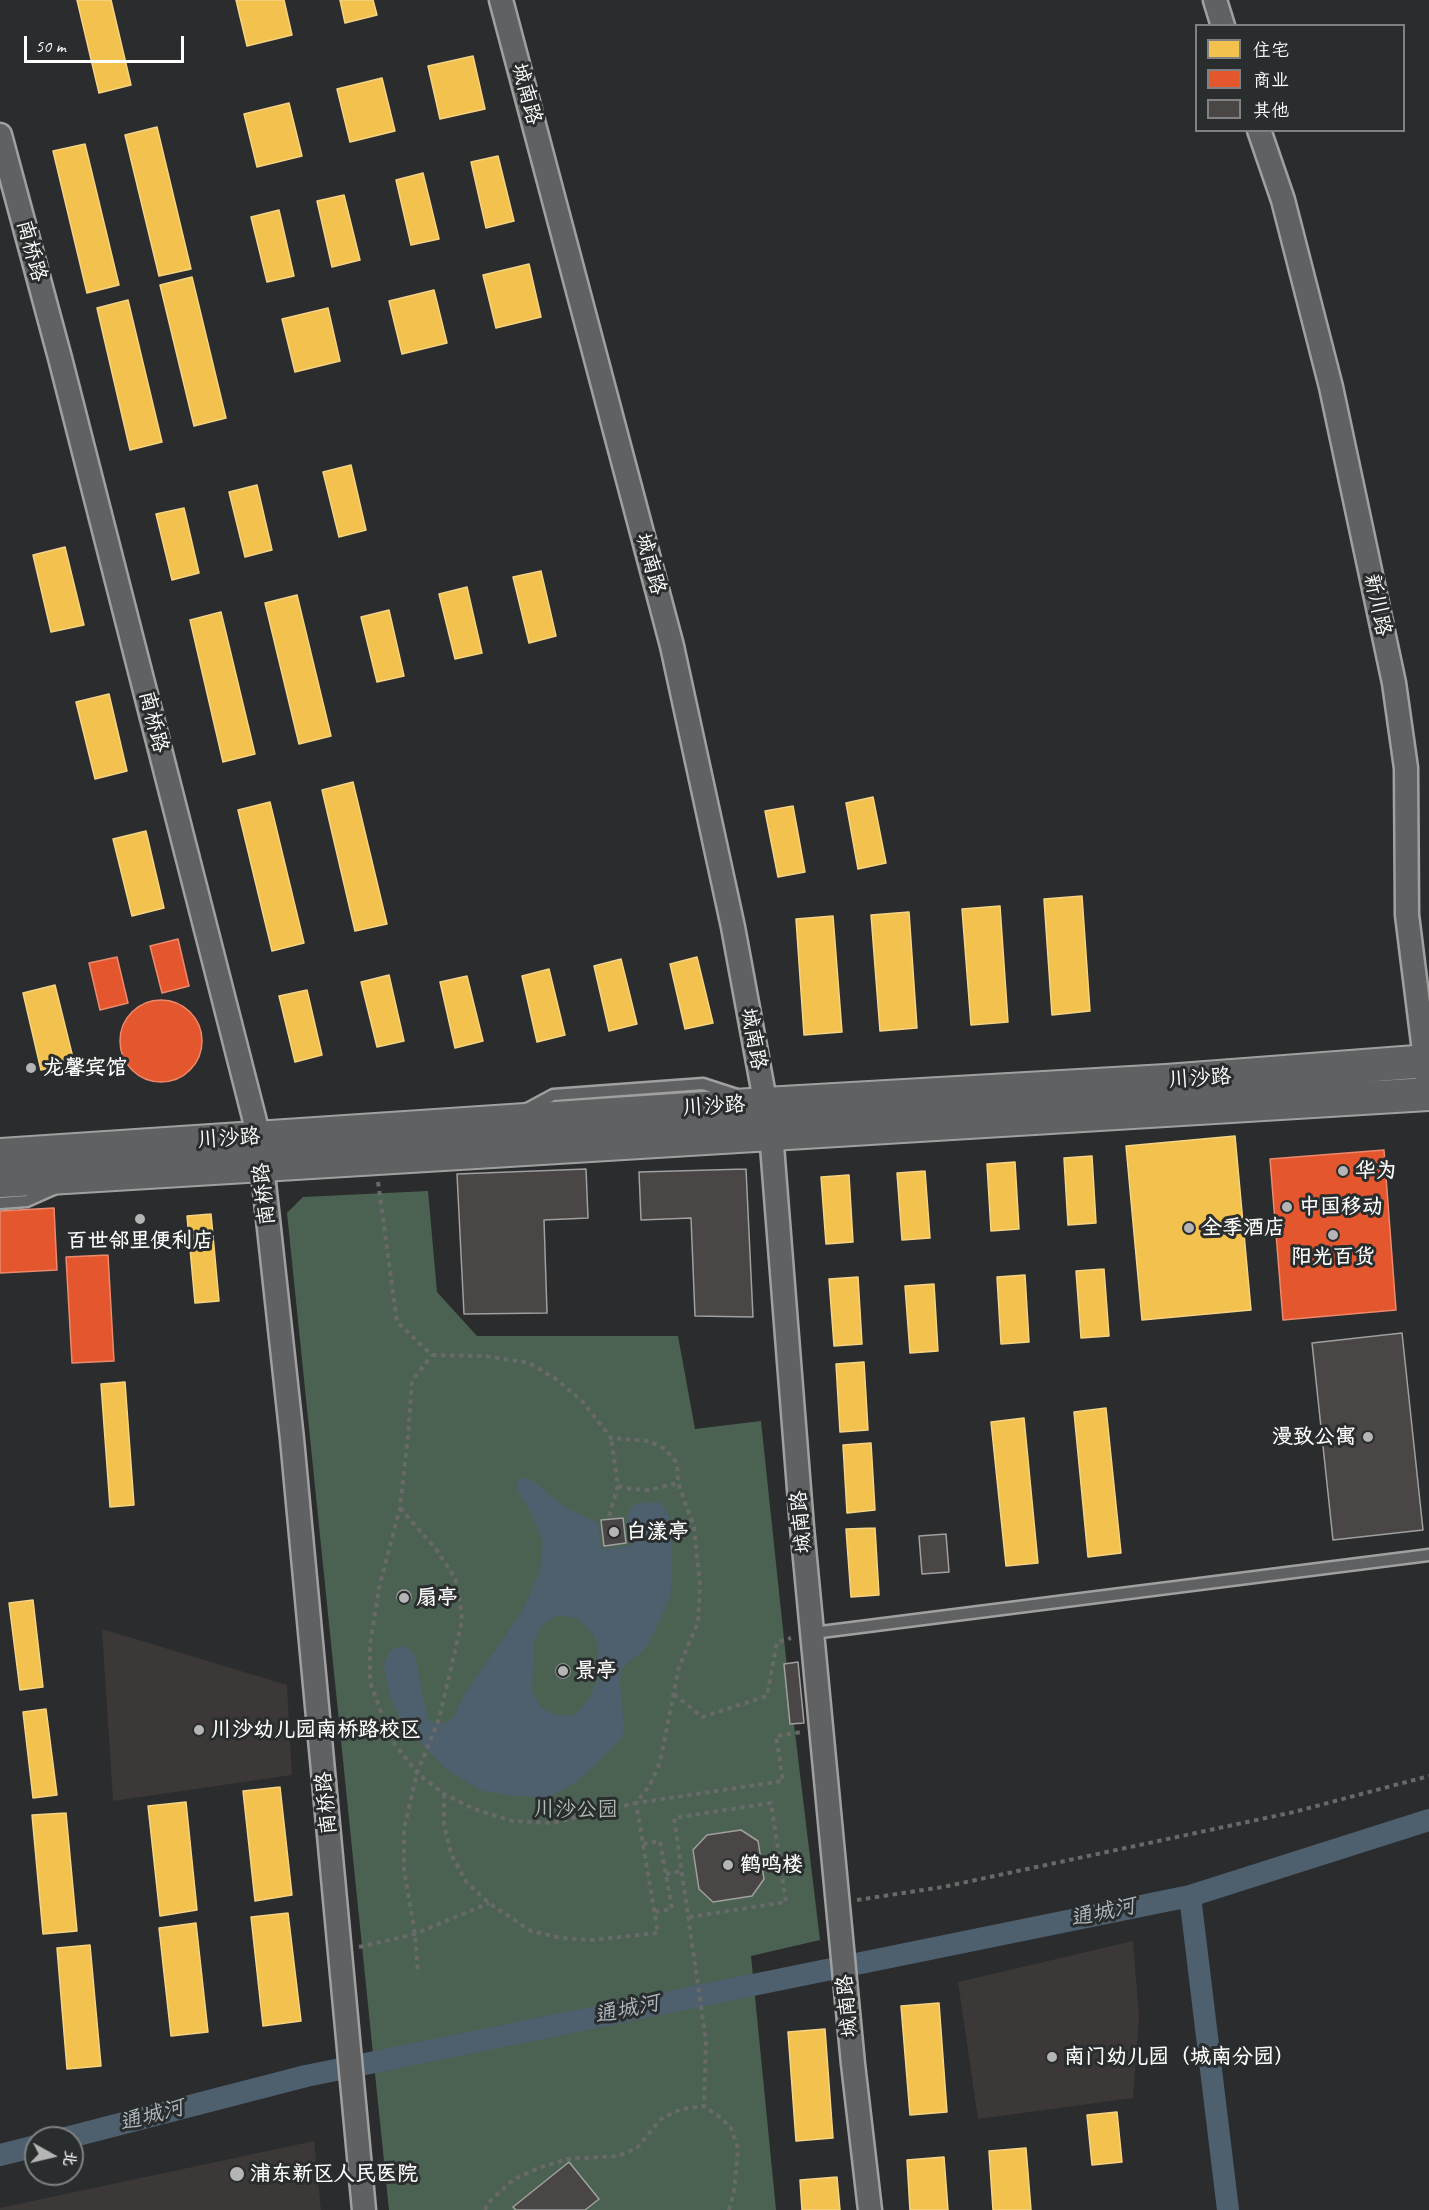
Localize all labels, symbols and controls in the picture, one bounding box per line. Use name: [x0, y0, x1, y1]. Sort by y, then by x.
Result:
scale bar: [27, 24, 188, 62]
legend: [1195, 24, 1405, 132]
text: 50 m: [35, 35, 66, 57]
text: 住宅: [1253, 39, 1289, 61]
street label: 城南路: [506, 60, 546, 128]
text: 商业: [1253, 69, 1289, 91]
text: 其他: [1253, 99, 1289, 121]
street label: 南桥路: [11, 217, 51, 285]
street label: 城南路: [630, 530, 670, 598]
street label: 新川路: [1358, 572, 1396, 638]
street label: 南桥路: [133, 688, 173, 756]
street label: 城南路: [735, 1006, 771, 1072]
place label: 龙馨宾馆: [43, 1055, 127, 1081]
marker: 龙馨宾馆: [24, 1061, 38, 1075]
street label: 川沙路: [1168, 1064, 1232, 1094]
street label: 川沙路: [682, 1092, 746, 1122]
street label: 川沙路: [197, 1124, 261, 1154]
place label: 华为: [1355, 1158, 1397, 1184]
street label: 南桥路: [249, 1161, 281, 1227]
marker: 华为: [1336, 1164, 1350, 1178]
place label: 中国移动: [1299, 1194, 1383, 1220]
marker: 中国移动: [1280, 1200, 1294, 1214]
marker: 百世邻里便利店: [133, 1212, 147, 1226]
place label: 全季酒店: [1201, 1215, 1285, 1241]
marker: 全季酒店: [1182, 1221, 1196, 1235]
place label: 百世邻里便利店: [67, 1228, 213, 1254]
marker: 阳光百货: [1326, 1228, 1340, 1242]
place label: 阳光百货: [1291, 1244, 1375, 1270]
place label: 漫致公寓: [1272, 1424, 1356, 1450]
marker: 漫致公寓: [1361, 1430, 1375, 1444]
street label: 城南路: [787, 1490, 817, 1554]
place label: 白漾亭: [626, 1519, 689, 1545]
marker: 白漾亭: [607, 1525, 621, 1539]
place label: 扇亭: [416, 1585, 458, 1611]
marker: 扇亭: [397, 1591, 411, 1605]
place label: 景亭: [575, 1658, 617, 1684]
marker: 景亭: [556, 1664, 570, 1678]
place label: 川沙幼儿园南桥路校区: [211, 1717, 421, 1743]
marker: 川沙幼儿园南桥路校区: [192, 1723, 206, 1737]
street label: 南桥路: [312, 1771, 342, 1835]
park label: 川沙公园: [534, 1797, 618, 1823]
place label: 鹤鸣楼: [740, 1852, 803, 1878]
marker: 鹤鸣楼: [721, 1858, 735, 1872]
water label: 通城河: [1068, 1893, 1138, 1933]
street label: 城南路: [833, 1974, 863, 2038]
water label: 通城河: [592, 1990, 662, 2030]
place label: 南门幼儿园（城南分园）: [1064, 2044, 1295, 2070]
marker: 南门幼儿园（城南分园）: [1045, 2050, 1059, 2064]
water label: 通城河: [117, 2095, 187, 2137]
north arrow: [24, 2126, 84, 2186]
text: 北: [59, 2149, 81, 2168]
place label: 浦东新区人民医院: [250, 2161, 418, 2187]
marker: 浦东新区人民医院: [228, 2165, 246, 2183]

